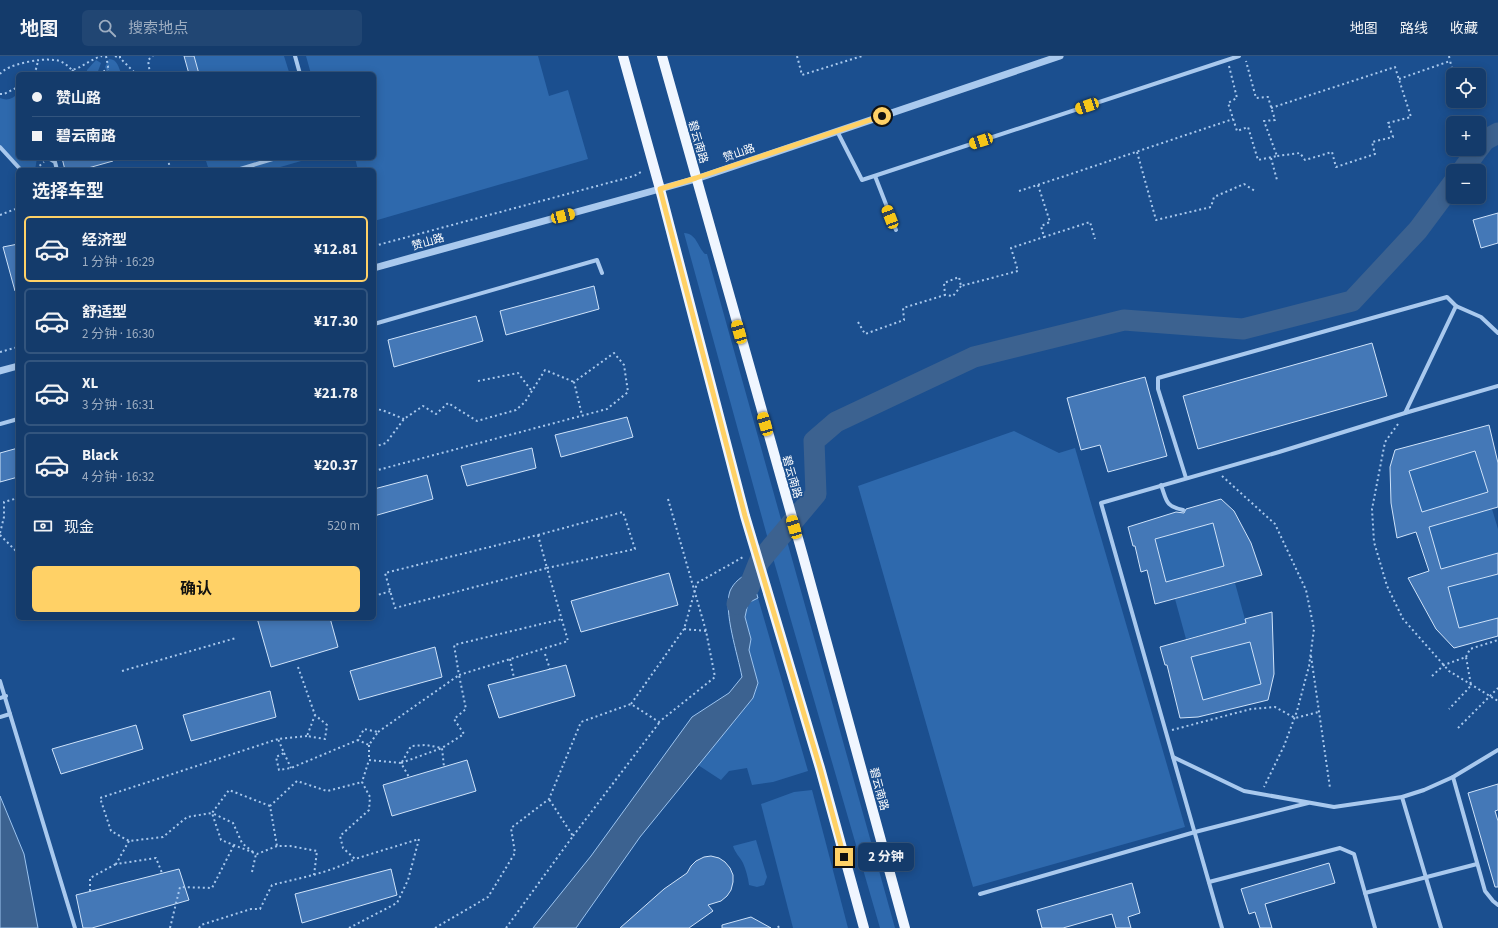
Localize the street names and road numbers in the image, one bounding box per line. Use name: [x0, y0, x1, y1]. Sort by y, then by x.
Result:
street label: 碧云南路: [685, 119, 711, 165]
street label: 赞山路: [721, 141, 757, 165]
street label: 赞山路: [410, 230, 446, 254]
street label: 碧云南路: [779, 454, 805, 500]
street label: 碧云南路: [866, 766, 892, 812]

